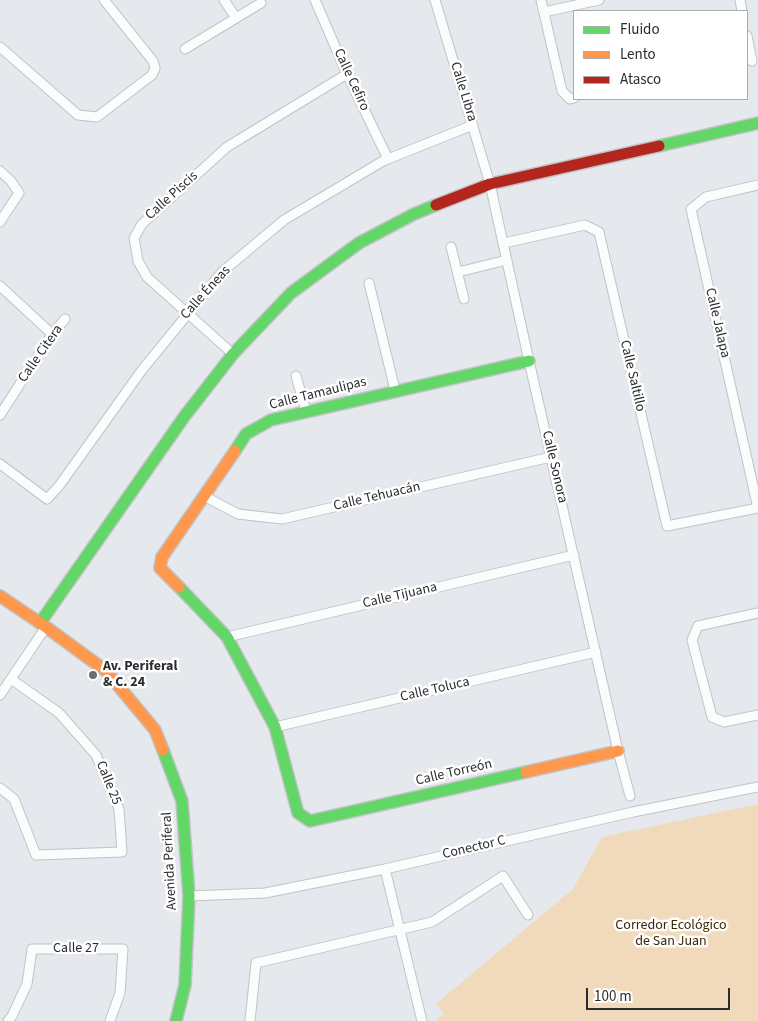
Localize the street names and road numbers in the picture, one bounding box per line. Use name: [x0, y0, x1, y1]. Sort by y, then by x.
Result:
street label: Calle Cefiro: [329, 46, 373, 114]
street label: Calle Libra: [446, 60, 480, 124]
street label: Calle Piscis: [142, 168, 202, 224]
street label: Calle Éneas: [177, 263, 235, 323]
street label: Calle Jalapa: [701, 287, 733, 359]
street label: Calle Citera: [15, 322, 67, 386]
street label: Calle Saltillo: [616, 339, 648, 413]
street label: Calle Tamaulipas: [268, 374, 368, 414]
street label: Calle Sonora: [538, 429, 570, 505]
street label: Calle Tehuacán: [332, 479, 422, 515]
street label: Calle Tijuana: [361, 579, 439, 613]
street label: Calle Toluca: [399, 674, 471, 706]
street label: Calle Torreón: [414, 756, 494, 790]
street label: Calle 25: [92, 759, 124, 807]
street label: Avenida Periferal: [159, 811, 181, 911]
street label: Conector C: [441, 833, 507, 863]
street label: Calle 27: [53, 941, 99, 957]

